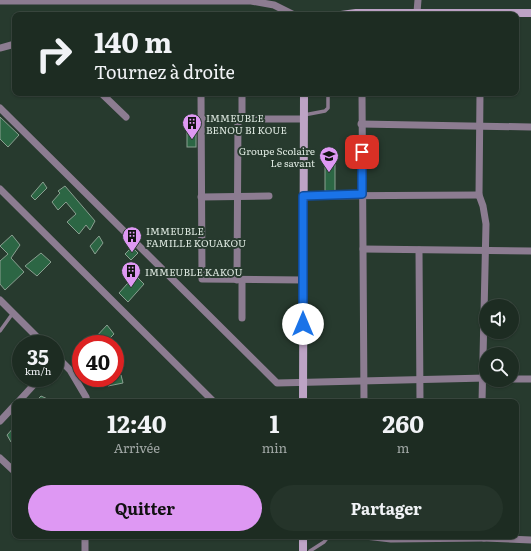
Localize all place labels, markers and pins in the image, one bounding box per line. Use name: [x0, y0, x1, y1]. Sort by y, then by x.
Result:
place label: IMMEUBLE BENOU BI KOUE: [206, 110, 287, 137]
building icon: IMMEUBLE BENOU BI KOUE: [181, 112, 203, 140]
pin: [345, 135, 379, 169]
place label: Groupe Scolaire Le savant: [239, 143, 315, 170]
school or university icon: Groupe Scolaire Le savant: [318, 145, 340, 173]
place label: IMMEUBLE FAMILLE KOUAKOU: [146, 223, 246, 250]
building icon: IMMEUBLE FAMILLE KOUAKOU: [121, 225, 143, 253]
building icon: IMMEUBLE KAKOU: [120, 260, 142, 288]
place label: IMMEUBLE KAKOU: [145, 264, 243, 279]

